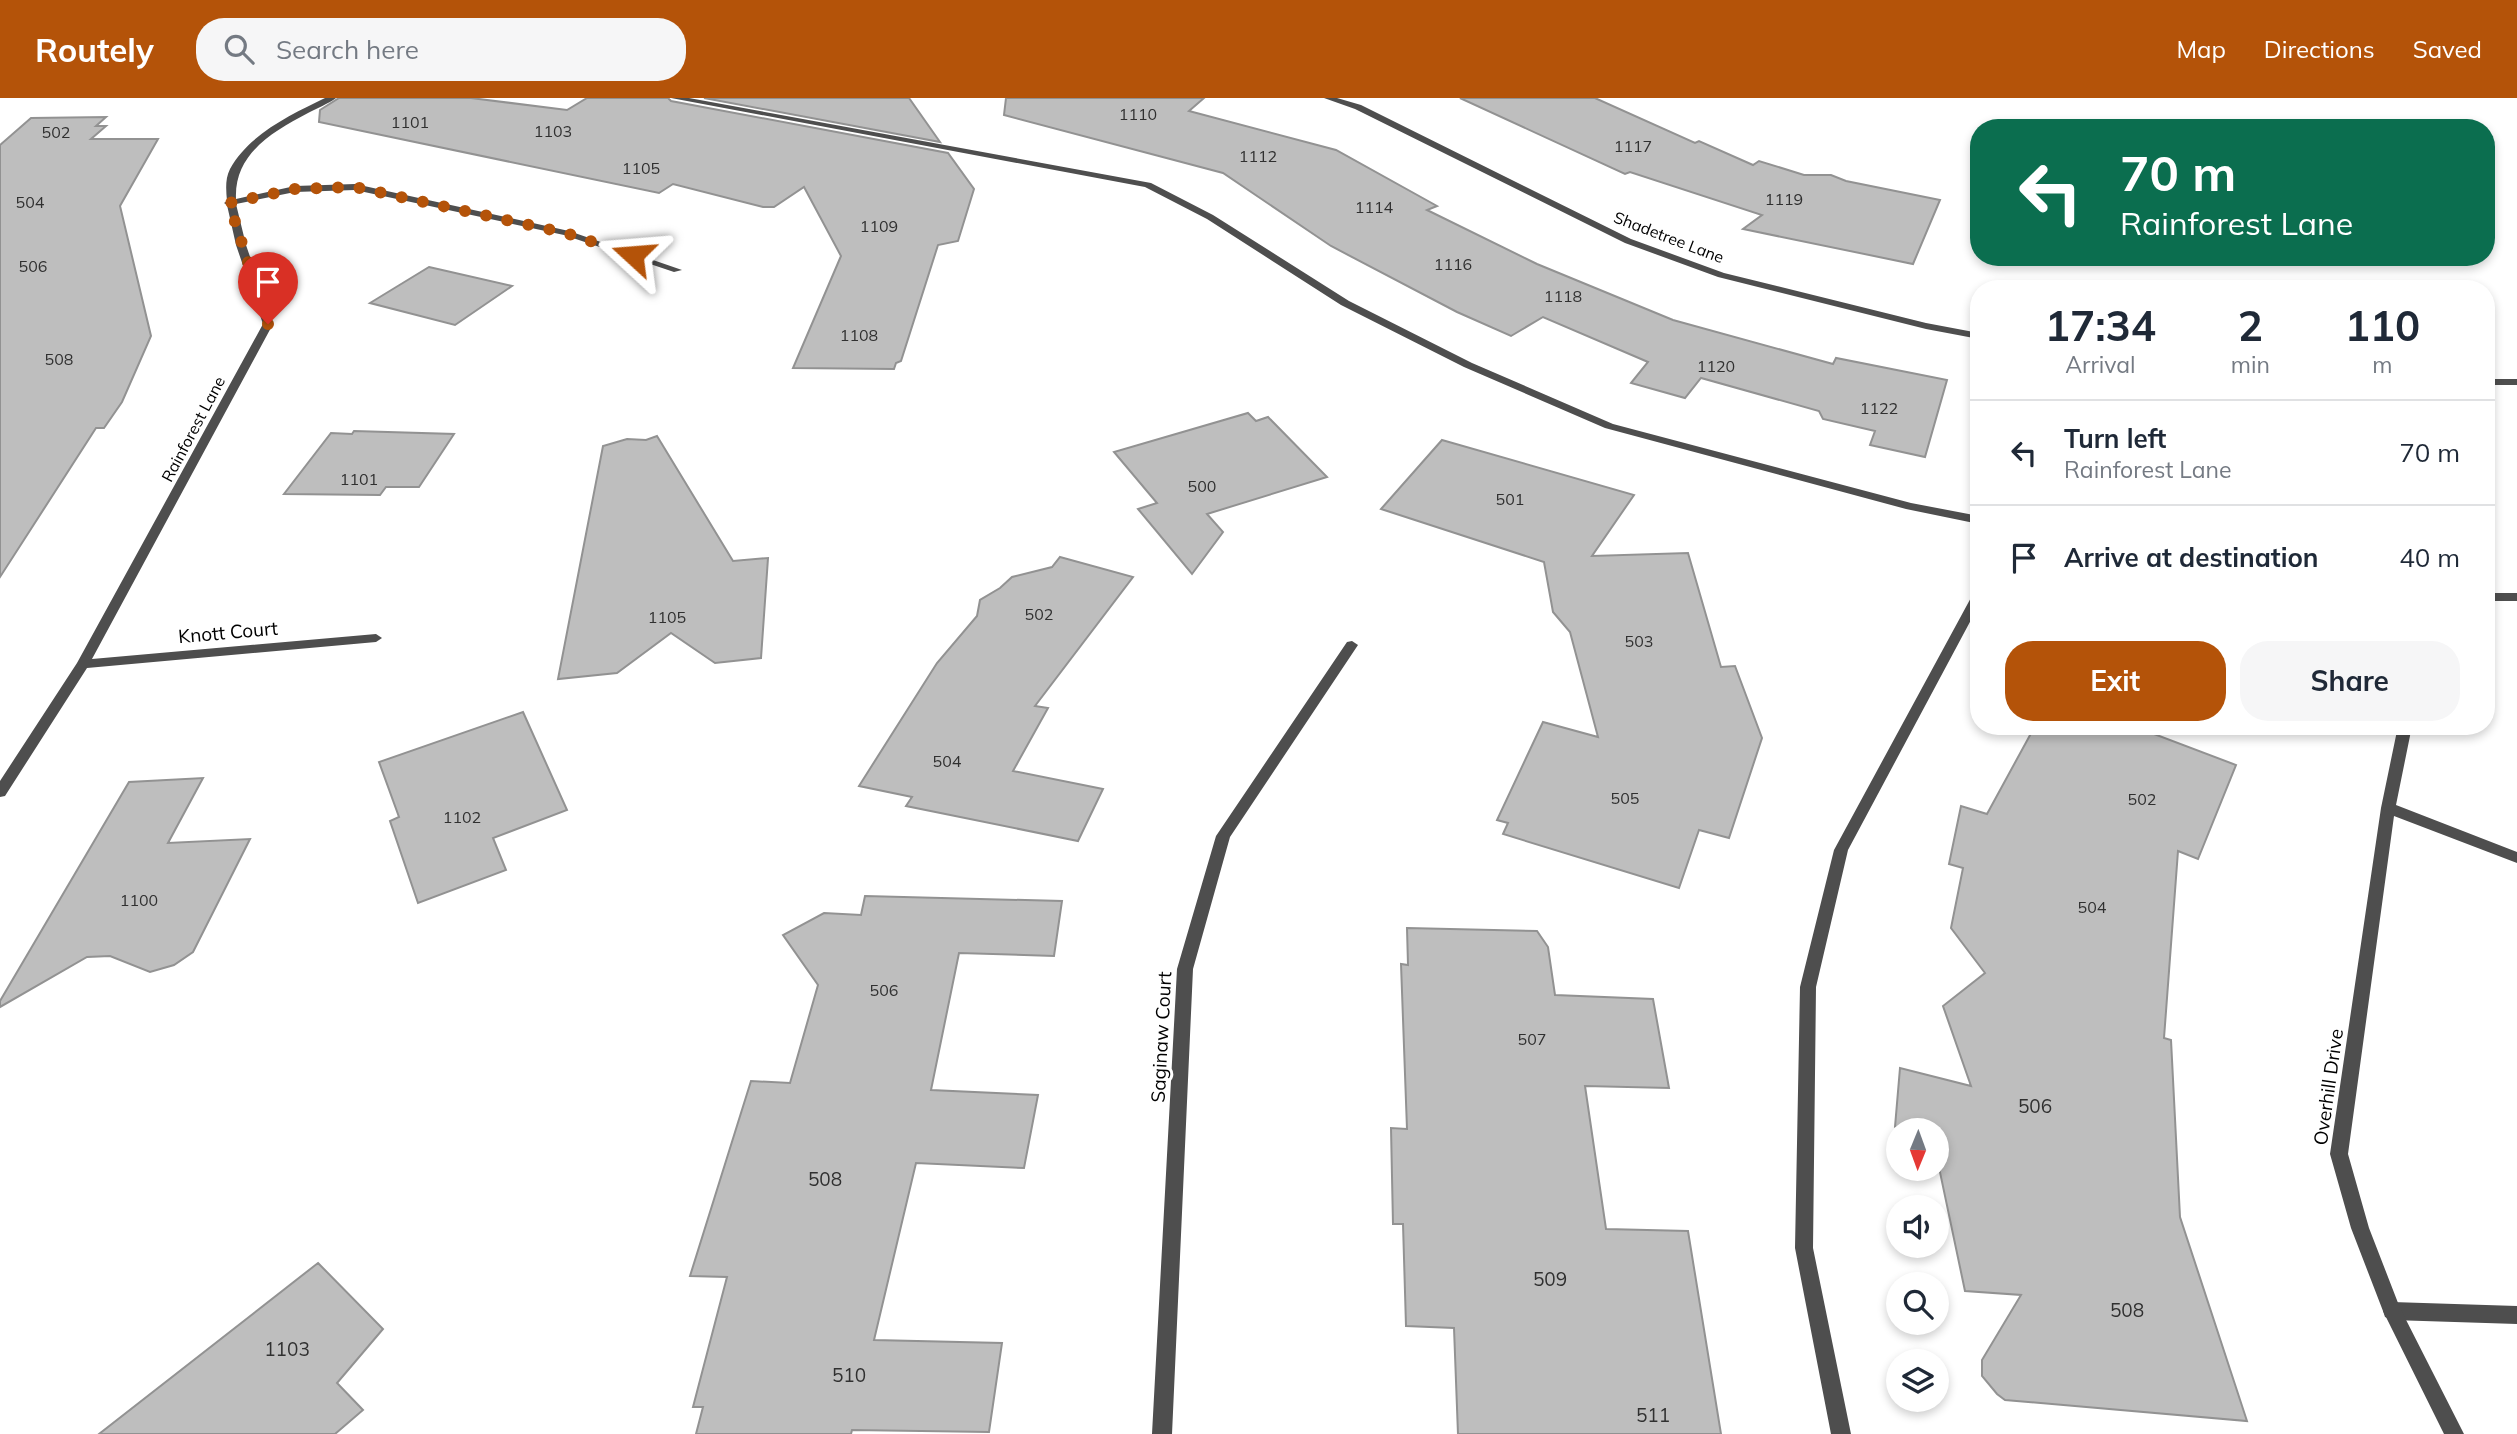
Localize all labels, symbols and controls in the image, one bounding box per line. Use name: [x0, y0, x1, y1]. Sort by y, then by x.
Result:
search box: [196, 18, 686, 81]
text: Routely: [35, 29, 154, 70]
icon: search: [220, 30, 258, 68]
text: Search here: [276, 33, 419, 66]
text: Map: [2176, 34, 2226, 64]
text: Directions: [2264, 34, 2375, 64]
text: Saved: [2413, 34, 2482, 64]
house number: 1110: [1119, 104, 1157, 124]
house number: 1101: [391, 112, 429, 132]
house number: 1103: [534, 121, 572, 141]
house number: 502: [42, 122, 70, 142]
house number: 1117: [1614, 136, 1652, 156]
text: 70 m: [2120, 142, 2236, 203]
house number: 1112: [1239, 146, 1277, 166]
icon: left: [2005, 147, 2096, 238]
house number: 1105: [622, 158, 660, 178]
house number: 1119: [1765, 189, 1803, 209]
house number: 504: [16, 192, 45, 212]
house number: 1114: [1355, 197, 1394, 217]
text: Rainforest Lane: [2120, 203, 2353, 243]
street label: Shadetree Lane: [1611, 207, 1727, 267]
house number: 1109: [860, 216, 898, 236]
position arrow: [596, 218, 670, 292]
pin: [238, 252, 298, 324]
house number: 1116: [1434, 254, 1472, 274]
house number: 506: [19, 256, 47, 276]
icon: arrive: [249, 263, 287, 301]
house number: 1118: [1544, 286, 1582, 306]
text: 17:34: [2045, 299, 2156, 352]
text: 2: [2238, 299, 2263, 352]
text: 110: [2345, 299, 2420, 352]
house number: 1108: [840, 325, 878, 345]
house number: 508: [45, 349, 73, 369]
text: Arrival: [2065, 350, 2136, 379]
text: min: [2231, 350, 2270, 379]
text: m: [2372, 350, 2393, 379]
house number: 1120: [1697, 356, 1735, 376]
street label: Rainforest Lane: [157, 373, 229, 485]
house number: 1122: [1860, 398, 1898, 418]
text: Turn left: [2064, 422, 2166, 455]
icon: left: [2005, 434, 2043, 472]
text: 70 m: [2399, 436, 2460, 469]
text: Rainforest Lane: [2064, 455, 2232, 484]
house number: 1101: [340, 469, 378, 489]
house number: 500: [1188, 476, 1216, 496]
house number: 501: [1496, 489, 1524, 509]
icon: arrive: [2005, 539, 2043, 577]
text: Arrive at destination: [2064, 541, 2319, 574]
text: 40 m: [2399, 541, 2460, 574]
house number: 502: [1025, 604, 1053, 624]
house number: 1105: [648, 607, 686, 627]
street label: Knott Court: [177, 616, 279, 648]
house number: 503: [1625, 631, 1653, 651]
button: Exit: [2005, 641, 2226, 721]
button: Share: [2240, 641, 2460, 721]
house number: 504: [933, 751, 962, 771]
house number: 505: [1611, 788, 1639, 808]
house number: 502: [2128, 789, 2156, 809]
house number: 1102: [443, 807, 481, 827]
house number: 1100: [120, 890, 158, 910]
house number: 504: [2078, 897, 2107, 917]
street label: Saginaw Court: [1146, 970, 1176, 1103]
house number: 506: [870, 980, 898, 1000]
street label: Overhill Drive: [2308, 1027, 2348, 1147]
house number: 507: [1518, 1029, 1546, 1049]
house number: 506: [2018, 1094, 2052, 1118]
north arrow: [1886, 1118, 1950, 1181]
map controls: [1886, 1118, 1949, 1412]
house number: 508: [808, 1167, 842, 1191]
button: sound: [1886, 1195, 1949, 1258]
house number: 509: [1533, 1267, 1567, 1291]
button: search: [1886, 1272, 1949, 1335]
house number: 508: [2110, 1298, 2144, 1322]
house number: 1103: [264, 1337, 310, 1361]
button: layers: [1886, 1349, 1949, 1412]
house number: 510: [832, 1363, 866, 1387]
house number: 511: [1636, 1403, 1670, 1427]

